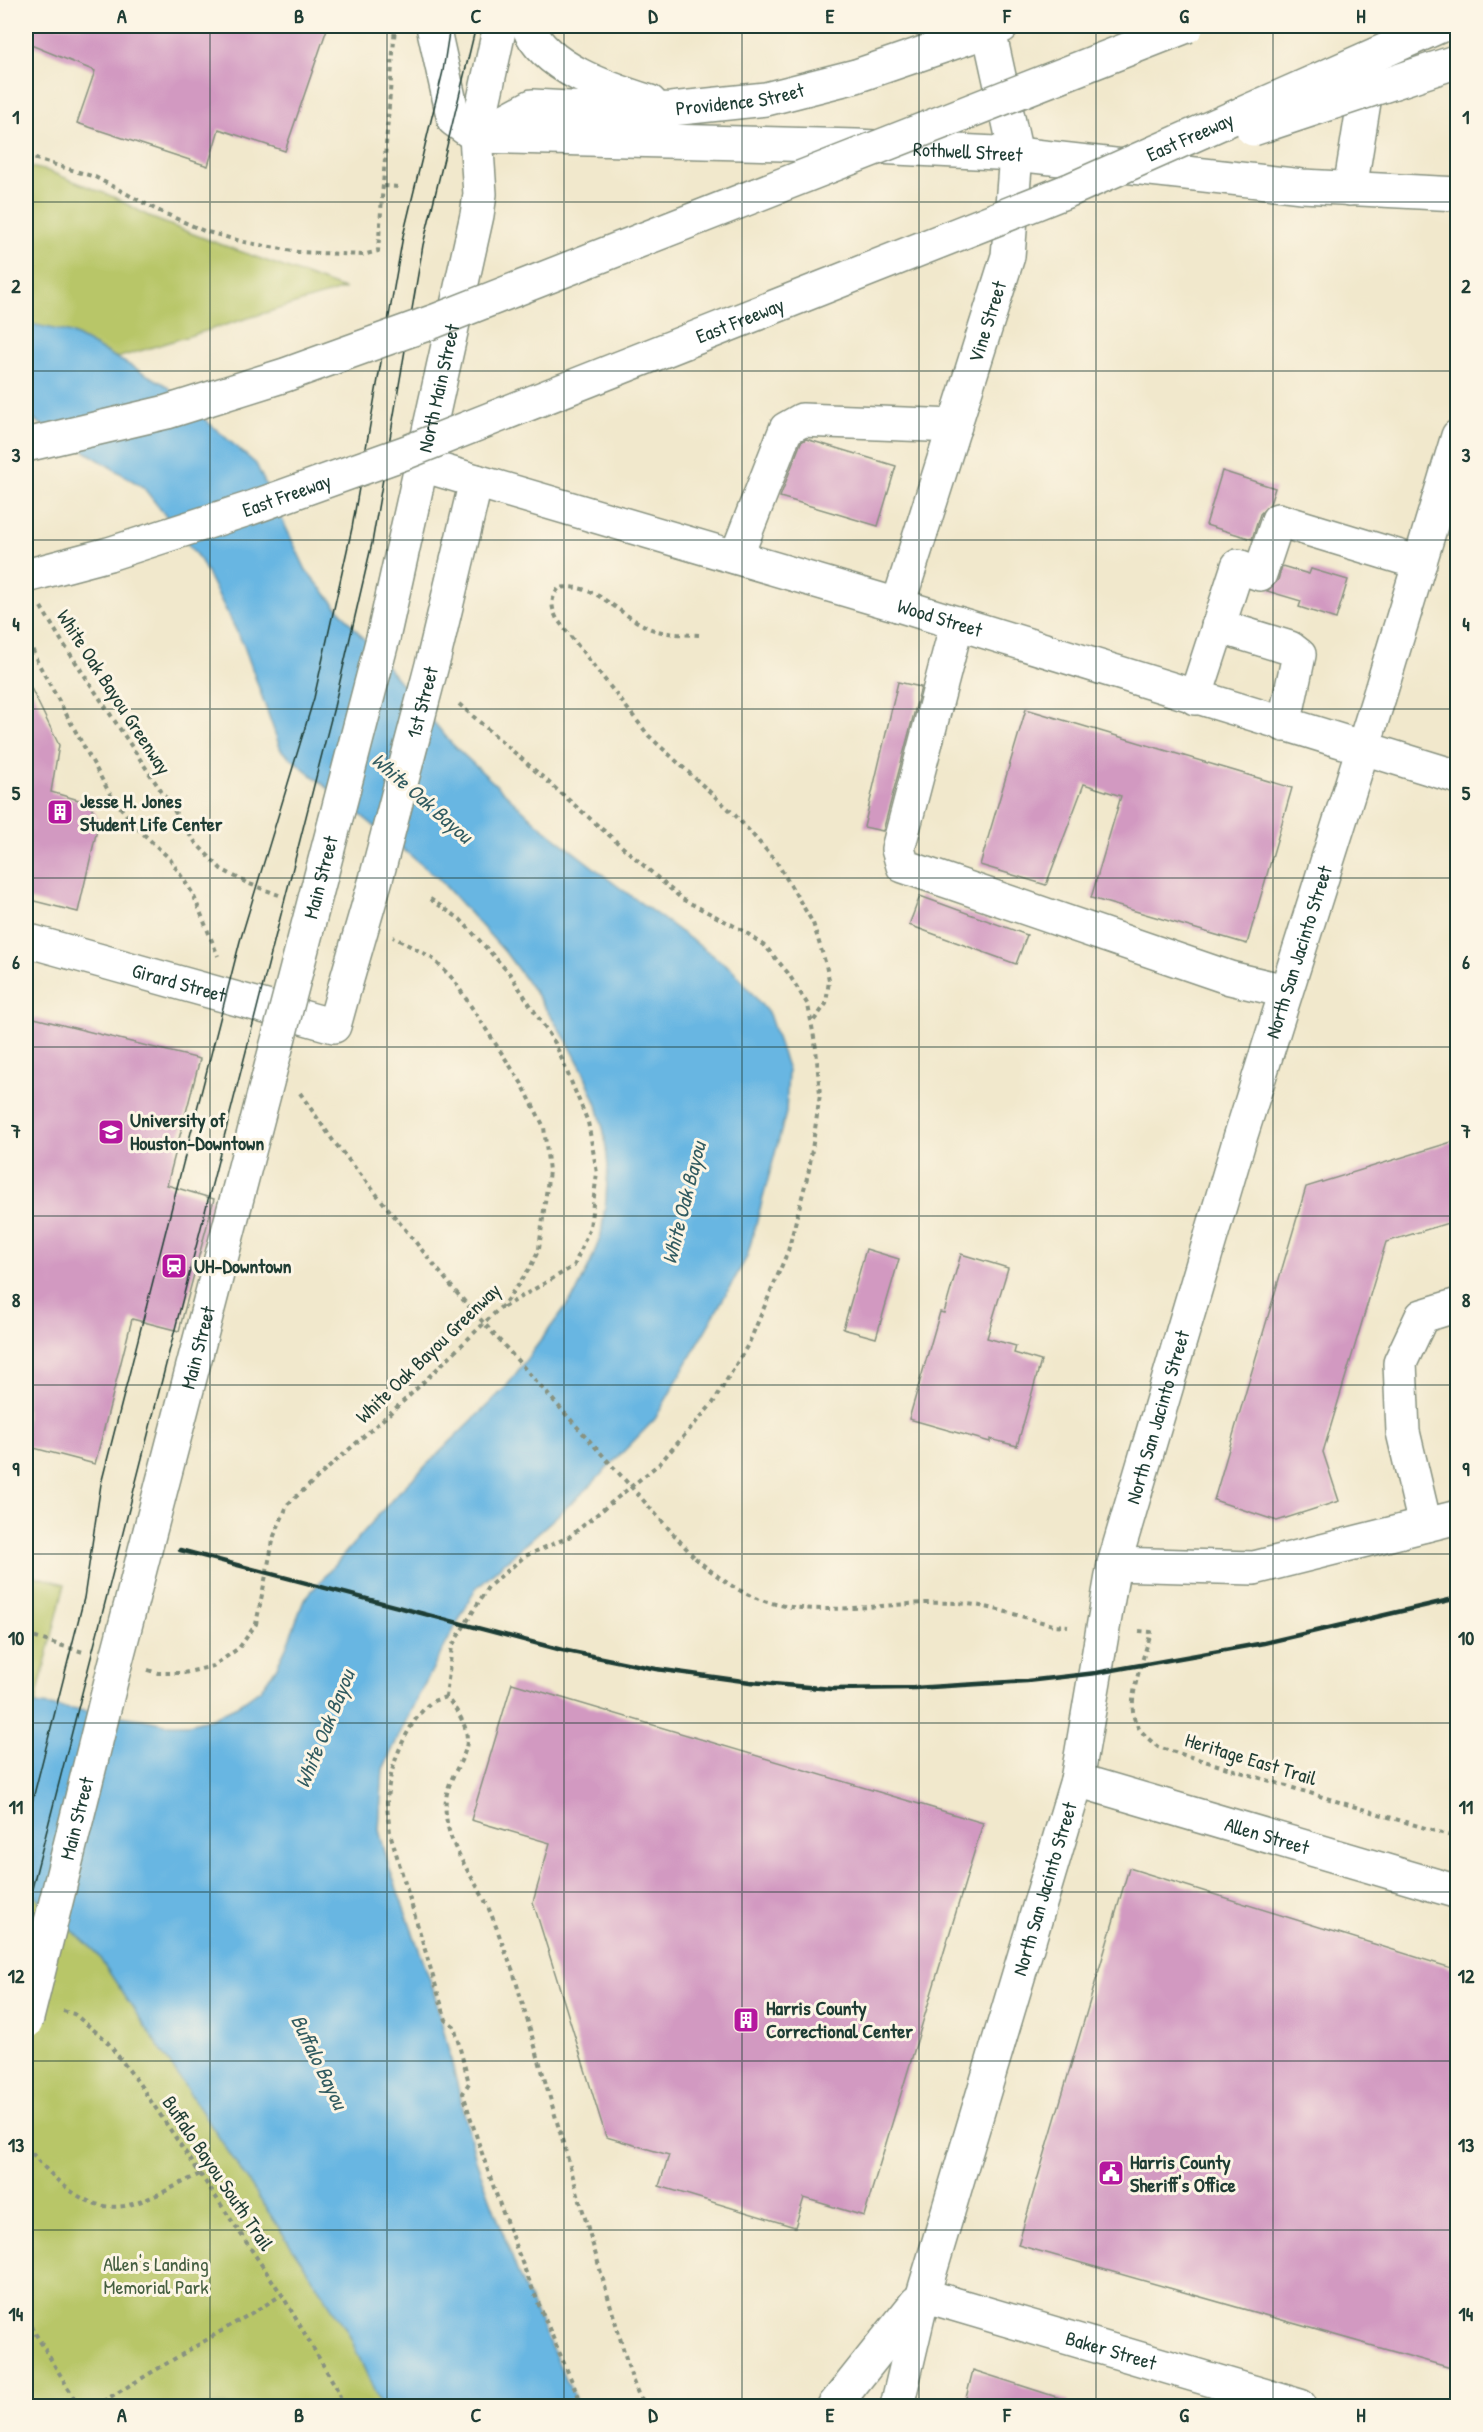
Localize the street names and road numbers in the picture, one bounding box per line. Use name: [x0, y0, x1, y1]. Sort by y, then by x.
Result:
street label: Providence Street: [674, 76, 808, 121]
street label: East Freeway: [1142, 105, 1238, 167]
street label: Rothwell Street: [912, 135, 1025, 168]
street label: Vine Street: [961, 276, 1013, 366]
street label: East Freeway: [692, 290, 788, 349]
street label: North Main Street: [411, 320, 466, 455]
street label: East Freeway: [239, 466, 335, 523]
street label: Wood Street: [894, 592, 987, 643]
street label: White Oak Bayou Greenway: [51, 604, 178, 779]
street label: 1st Street: [399, 662, 444, 741]
street label: Main Street: [296, 832, 344, 921]
street label: North San Jacinto Street: [1258, 861, 1338, 1042]
street label: Girard Street: [129, 956, 230, 1009]
street label: White Oak Bayou Greenway: [349, 1276, 506, 1429]
street label: Main Street: [174, 1302, 221, 1392]
street label: North San Jacinto Street: [1119, 1326, 1196, 1507]
street label: Heritage East Trail: [1182, 1726, 1321, 1792]
street label: Main Street: [53, 1773, 100, 1862]
street label: North San Jacinto Street: [1005, 1798, 1083, 1979]
street label: Allen Street: [1222, 1810, 1314, 1861]
street label: Buffalo Bayou South Trail: [157, 2090, 281, 2256]
street label: Baker Street: [1063, 2324, 1161, 2376]

